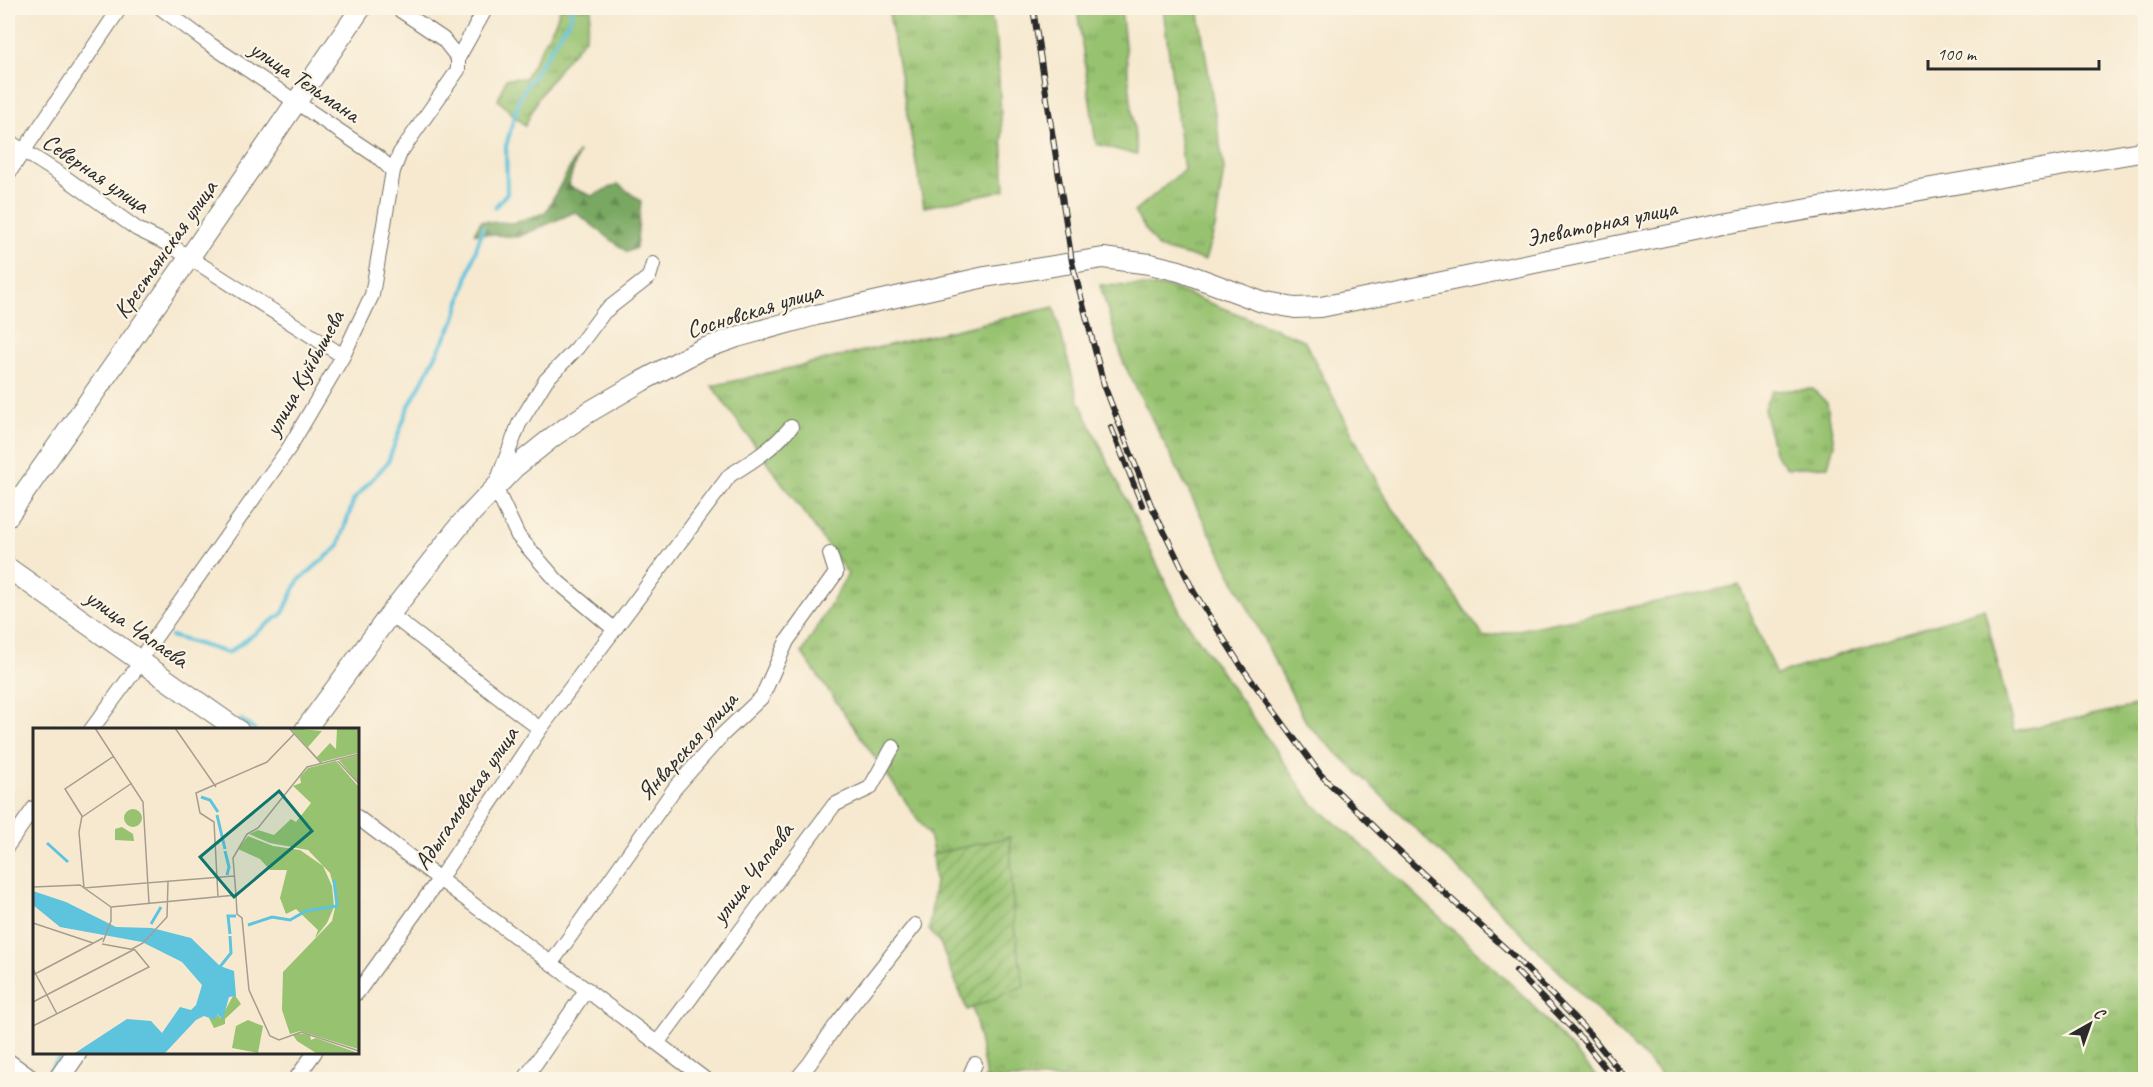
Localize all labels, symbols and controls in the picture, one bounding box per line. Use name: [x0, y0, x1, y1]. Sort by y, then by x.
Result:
street label: улица Тельмана: [242, 32, 368, 130]
scale bar: [1928, 33, 2099, 71]
text: 100 m: [1937, 43, 1978, 65]
street label: Северная улица: [37, 126, 156, 221]
street label: Крестьянская улица: [106, 173, 225, 324]
street label: Элеваторная улица: [1523, 192, 1680, 254]
street label: Сосновская улица: [683, 275, 827, 345]
street label: улица Куйбышева: [256, 304, 351, 443]
street label: улица Чапаева: [78, 580, 196, 675]
street label: Январская улица: [630, 684, 745, 807]
street label: Адыгамовская улица: [407, 719, 526, 875]
inset map: [33, 728, 358, 1054]
street label: улица Чапаева: [703, 815, 801, 931]
north arrow: [2060, 994, 2120, 1054]
text: С: [2090, 1003, 2110, 1025]

